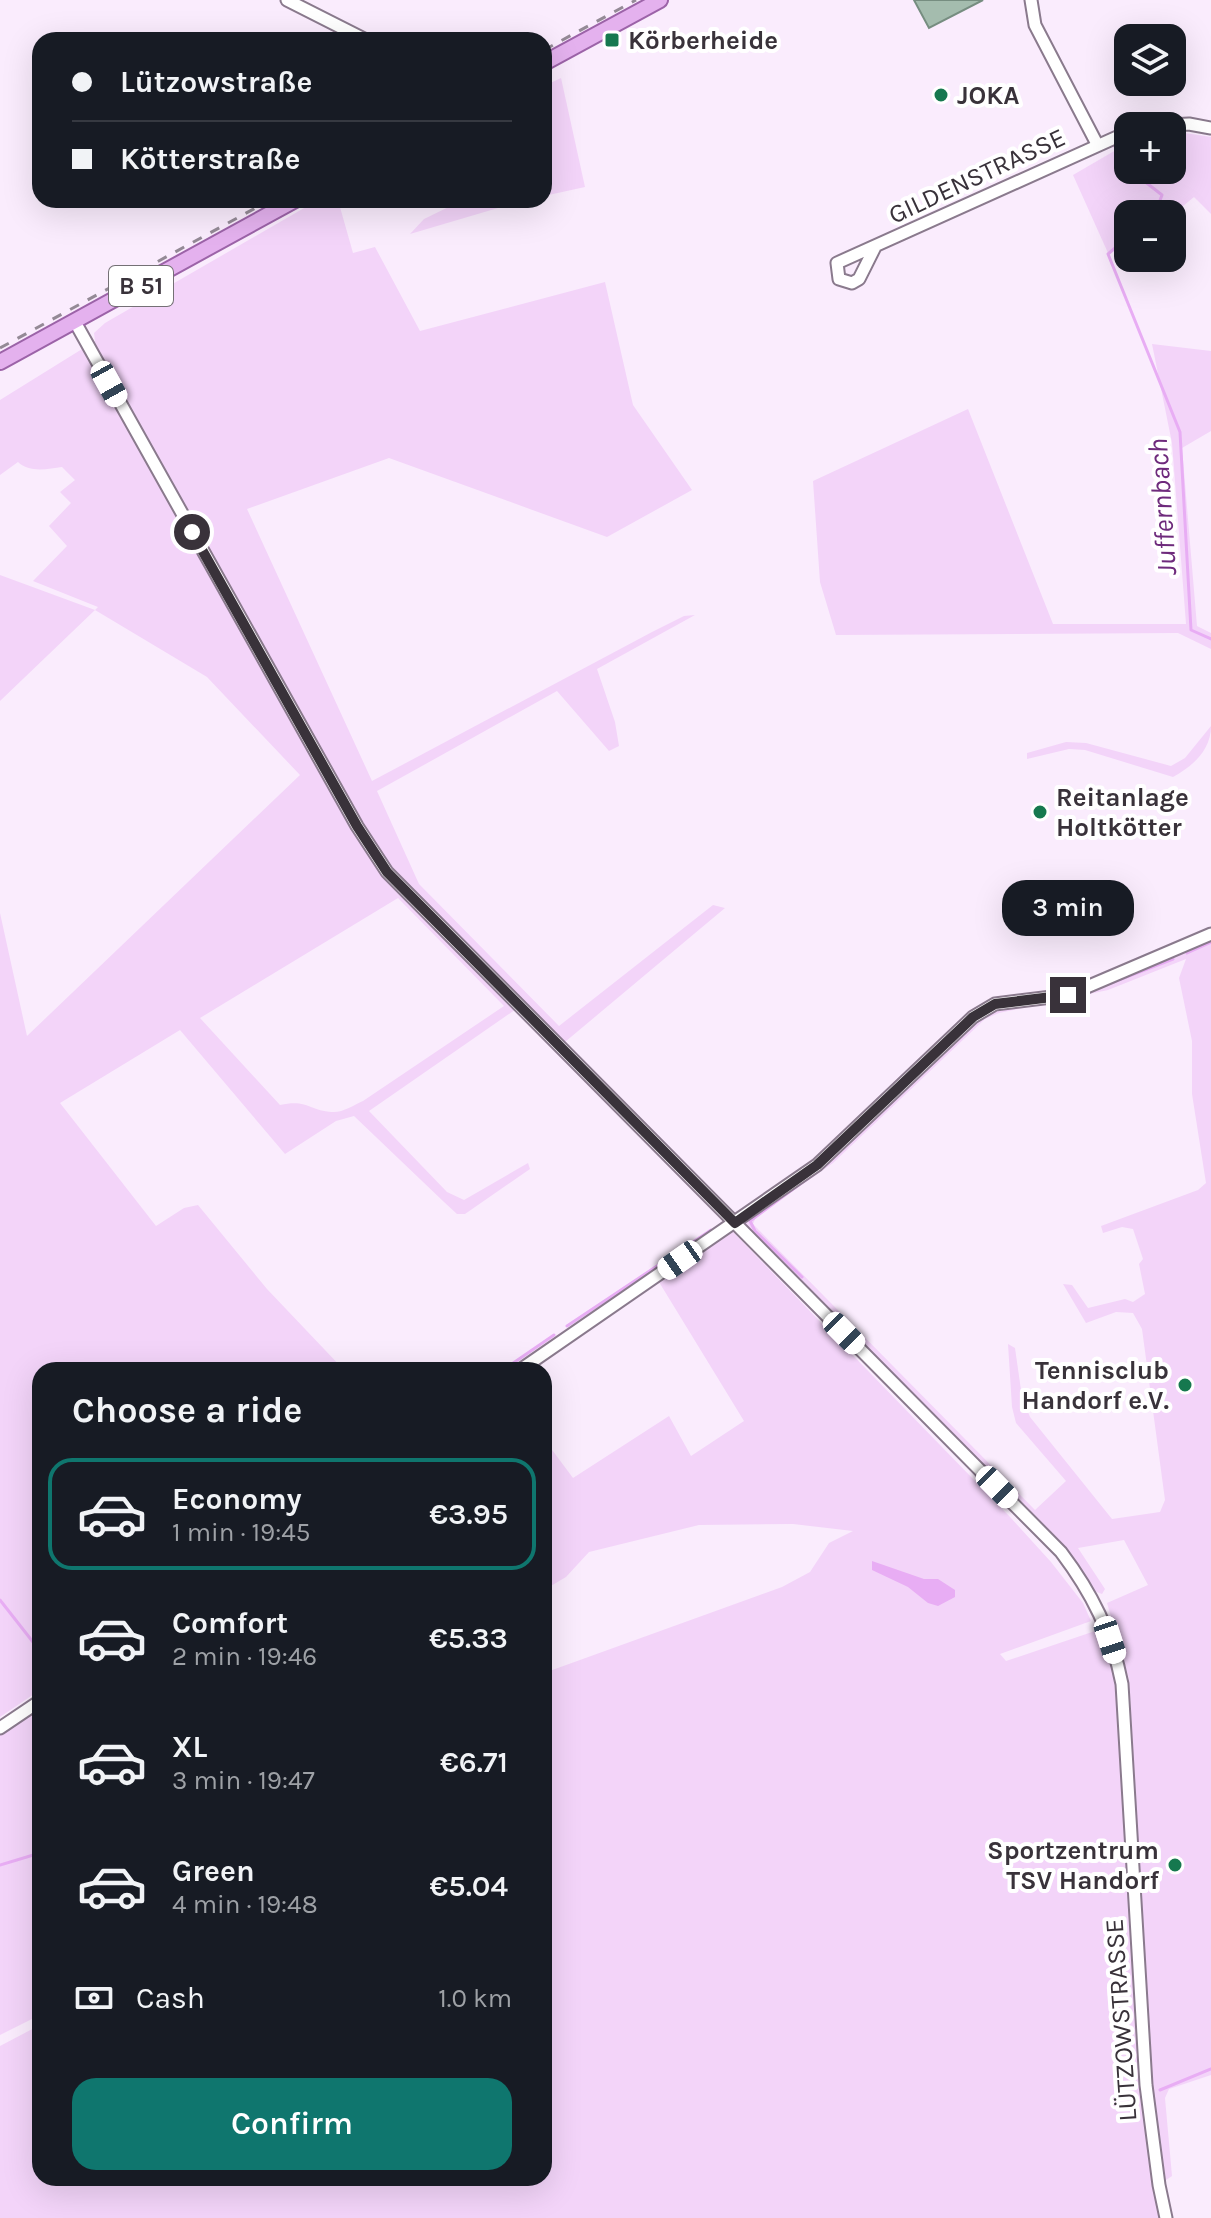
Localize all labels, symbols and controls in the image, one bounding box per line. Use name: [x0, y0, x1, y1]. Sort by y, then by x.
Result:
map controls: [1114, 24, 1186, 272]
button: layers: [1114, 24, 1186, 96]
place label: Körberheide: [628, 25, 778, 56]
marker: Körberheide: [603, 31, 621, 49]
text: Lützowstraße: [120, 64, 312, 100]
place label: JOKA: [957, 80, 1020, 111]
marker: JOKA: [932, 86, 950, 104]
button: +: [1114, 112, 1186, 184]
street label: GILDENSTRASSE: [884, 122, 1070, 230]
text: Kötterstraße: [120, 141, 300, 177]
button: −: [1114, 200, 1186, 272]
road number: B 51: [109, 266, 173, 306]
car: [87, 357, 131, 411]
water label: Juffernbach: [1141, 437, 1183, 577]
route start: [174, 514, 210, 550]
place label: Reitanlage Holtkötter: [1056, 782, 1189, 843]
marker: Reitanlage Holtkötter: [1031, 803, 1049, 821]
callout: 3 min: [1002, 879, 1134, 935]
text: 3 min: [1032, 892, 1104, 923]
route end: [1050, 977, 1086, 1013]
car: [653, 1236, 707, 1284]
car: [819, 1308, 869, 1358]
place label: Tennisclub Handorf e.V.: [1022, 1355, 1169, 1416]
marker: Tennisclub Handorf e.V.: [1176, 1376, 1194, 1394]
text: Choose a ride: [72, 1389, 302, 1431]
car: [972, 1462, 1022, 1512]
icon: car: [76, 1478, 148, 1550]
text: Economy: [172, 1481, 302, 1517]
text: €3.95: [429, 1496, 508, 1532]
text: 1 min · 19:45: [172, 1517, 310, 1548]
icon: car: [76, 1602, 148, 1674]
text: Comfort: [172, 1605, 288, 1641]
car: [1091, 1613, 1129, 1667]
text: €5.33: [429, 1620, 508, 1656]
text: 2 min · 19:46: [172, 1641, 317, 1672]
icon: car: [76, 1726, 148, 1798]
text: XL: [172, 1729, 207, 1765]
text: €6.71: [440, 1744, 508, 1780]
text: 3 min · 19:47: [172, 1765, 315, 1796]
place label: Sportzentrum TSV Handorf: [987, 1835, 1159, 1896]
icon: car: [76, 1850, 148, 1922]
text: Green: [172, 1853, 255, 1889]
marker: Sportzentrum TSV Handorf: [1166, 1856, 1184, 1874]
text: €5.04: [429, 1868, 508, 1904]
text: 4 min · 19:48: [172, 1889, 318, 1920]
street label: LÜTZOWSTRASSE: [1098, 1918, 1144, 2122]
icon: cash: [72, 1976, 116, 2020]
text: Cash: [136, 1980, 205, 2016]
text: 1.0 km: [438, 1983, 512, 2014]
button: Confirm: [72, 2078, 512, 2170]

